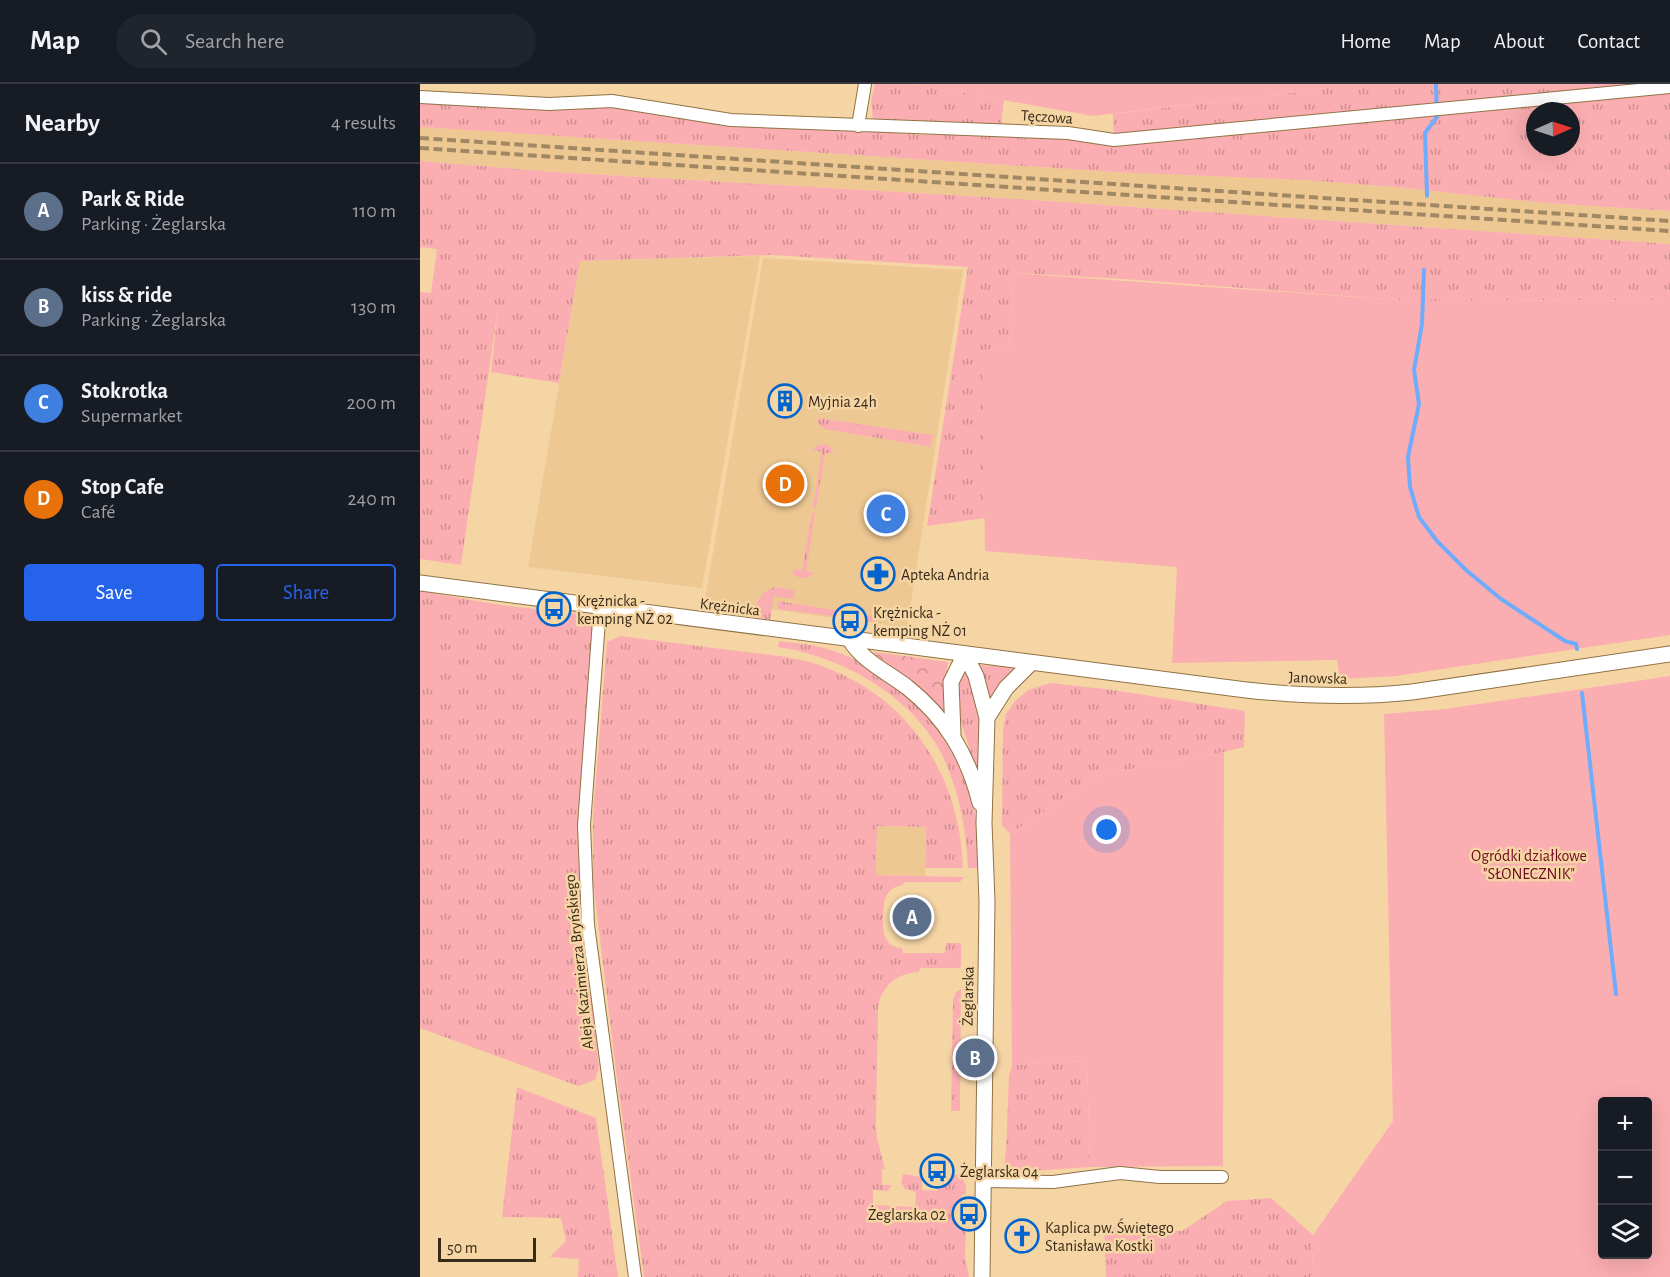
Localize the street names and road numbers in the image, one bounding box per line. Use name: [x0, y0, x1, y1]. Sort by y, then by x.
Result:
street label: Tęczowa: [1020, 107, 1074, 127]
street label: Krężnicka: [699, 595, 761, 619]
street label: Janowska: [1288, 669, 1348, 687]
street label: Aleja Kazimierza Bryńskiego: [562, 873, 597, 1050]
street label: Żeglarska: [957, 966, 977, 1026]

